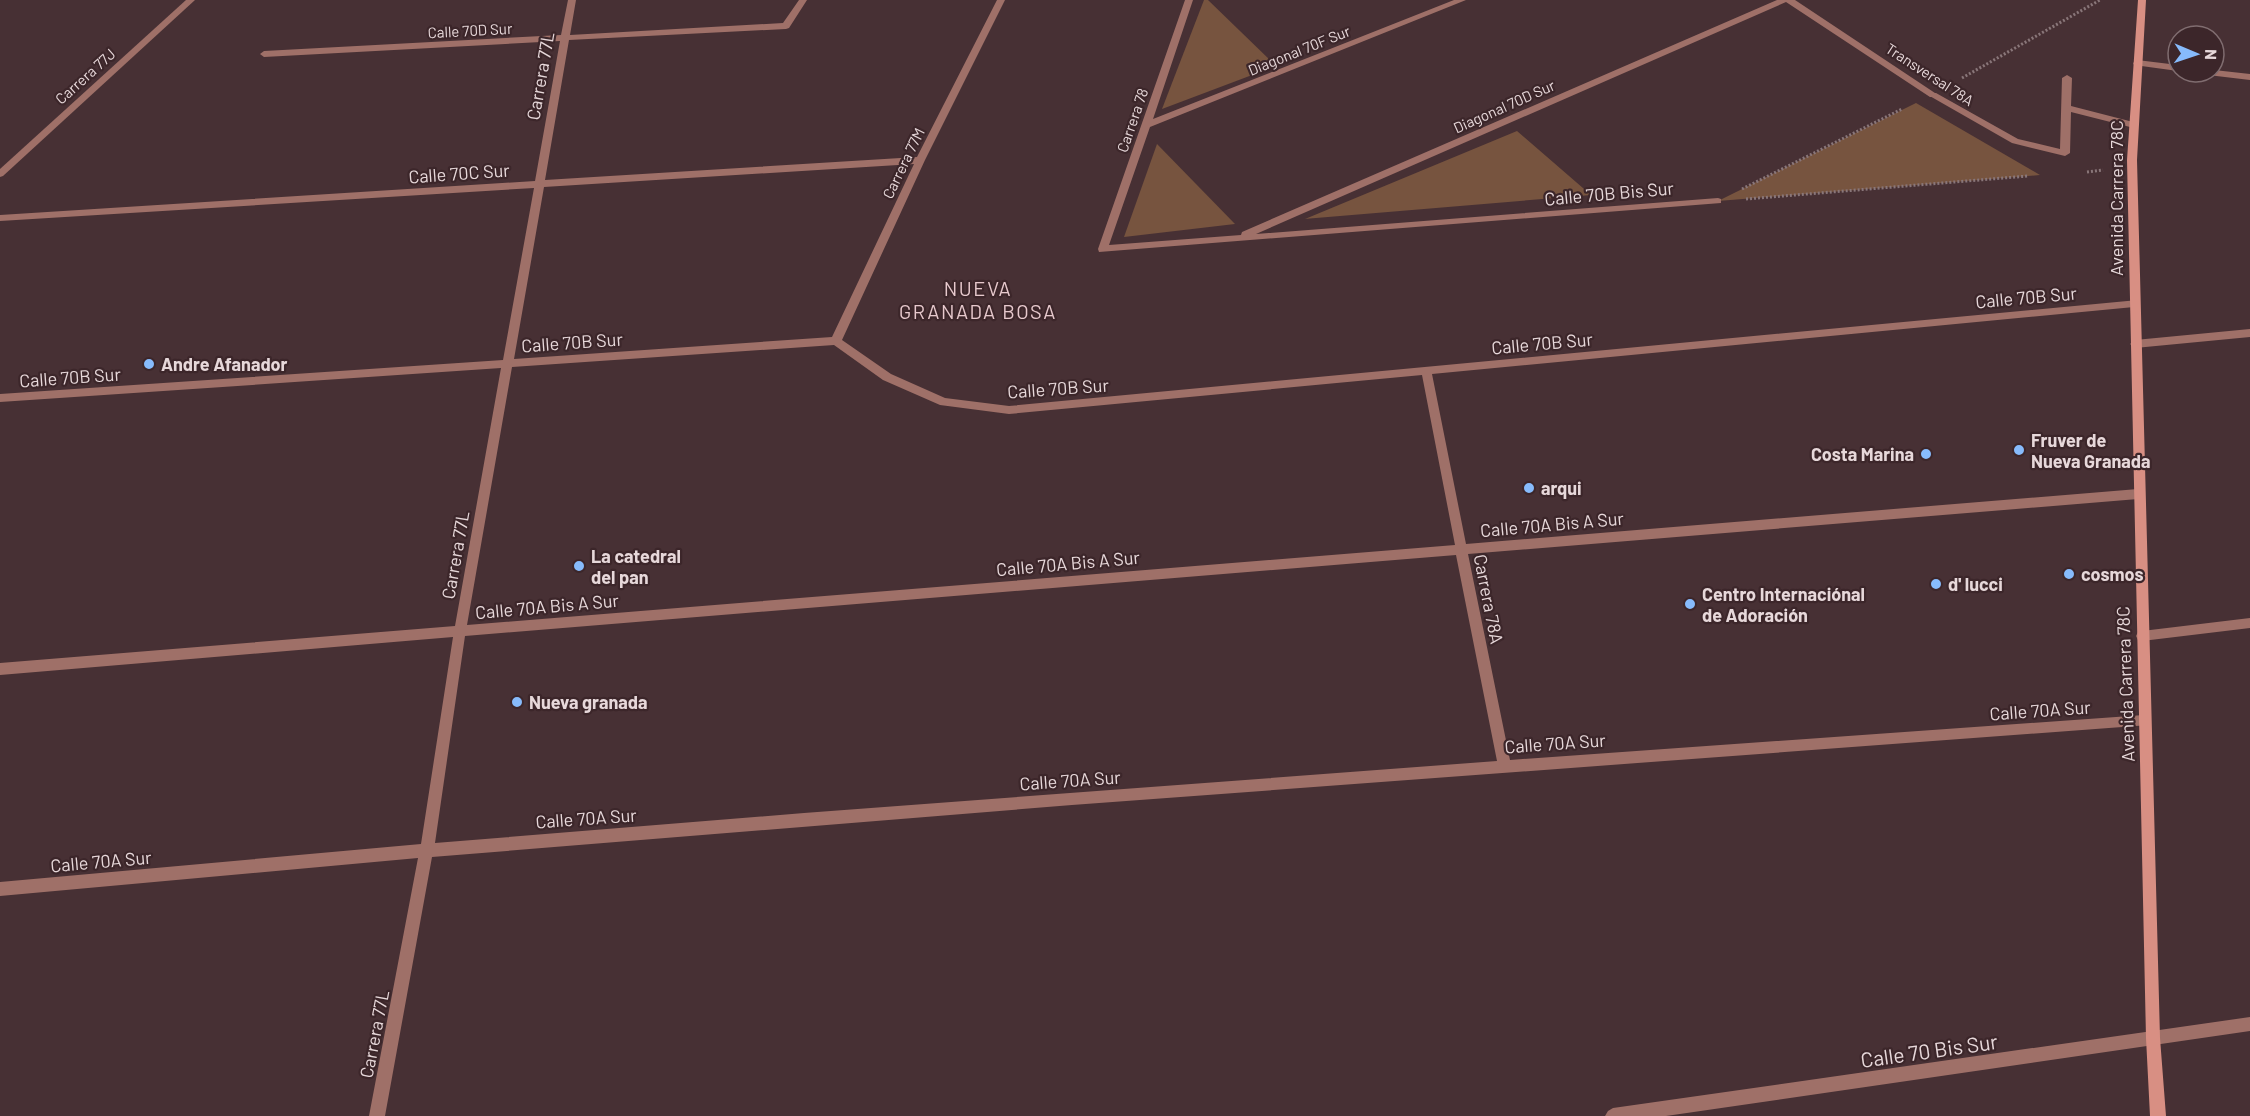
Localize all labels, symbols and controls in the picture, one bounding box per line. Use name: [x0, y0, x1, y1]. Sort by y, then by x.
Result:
street label: Calle 70D Sur: [427, 19, 513, 41]
street label: Diagonal 70F Sur: [1245, 21, 1353, 79]
north arrow: [2166, 24, 2226, 84]
street label: Carrera 77L: [521, 30, 559, 122]
street label: Transversal 78A: [1883, 39, 1977, 109]
street label: Carrera 77J: [51, 44, 119, 108]
text: N: [2202, 49, 2221, 60]
street label: Diagonal 70D Sur: [1450, 75, 1558, 136]
street label: Carrera 78: [1113, 86, 1151, 154]
street label: Avenida Carrera 78C: [2105, 120, 2127, 276]
street label: Carrera 77M: [878, 125, 928, 201]
street label: Calle 70C Sur: [408, 158, 511, 188]
street label: Calle 70B Bis Sur: [1543, 176, 1675, 210]
district label: NUEVA GRANADA BOSA: [899, 276, 1057, 323]
street label: Calle 70B Sur: [1974, 282, 2078, 312]
street label: Calle 70B Sur: [520, 327, 624, 357]
street label: Calle 70B Sur: [1490, 328, 1594, 358]
place label: Andre Afanador: [161, 353, 288, 375]
marker: Andre Afanador: [142, 357, 156, 371]
street label: Calle 70B Sur: [18, 362, 122, 392]
street label: Calle 70B Sur: [1006, 373, 1110, 403]
place label: Fruver de Nueva Granada: [2031, 429, 2150, 472]
place label: Costa Marina: [1811, 443, 1914, 465]
marker: Fruver de Nueva Granada: [2012, 443, 2026, 457]
marker: Costa Marina: [1919, 447, 1933, 461]
place label: arqui: [1541, 477, 1582, 499]
marker: arqui: [1522, 481, 1536, 495]
street label: Calle 70A Bis A Sur: [1479, 507, 1625, 541]
street label: Carrera 77L: [436, 509, 474, 601]
place label: La catedral del pan: [591, 545, 681, 588]
street label: Calle 70A Bis A Sur: [995, 546, 1141, 580]
street label: Carrera 78A: [1470, 552, 1508, 646]
marker: La catedral del pan: [572, 559, 586, 573]
place label: cosmos: [2081, 563, 2144, 585]
marker: cosmos: [2062, 567, 2076, 581]
place label: d' lucci: [1948, 573, 2003, 595]
marker: d' lucci: [1929, 577, 1943, 591]
place label: Centro Internaciónal de Adoración: [1702, 583, 1865, 626]
street label: Calle 70A Bis A Sur: [474, 589, 620, 623]
marker: Centro Internaciónal de Adoración: [1683, 597, 1697, 611]
street label: Avenida Carrera 78C: [2111, 606, 2139, 762]
place label: Nueva granada: [529, 691, 647, 713]
marker: Nueva granada: [510, 695, 524, 709]
street label: Calle 70A Sur: [1989, 695, 2092, 725]
street label: Calle 70A Sur: [1504, 728, 1607, 758]
street label: Calle 70A Sur: [1019, 765, 1122, 795]
street label: Calle 70A Sur: [535, 803, 638, 833]
street label: Calle 70A Sur: [50, 846, 153, 876]
street label: Carrera 77L: [355, 988, 393, 1080]
street label: Calle 70 Bis Sur: [1859, 1028, 2000, 1072]

